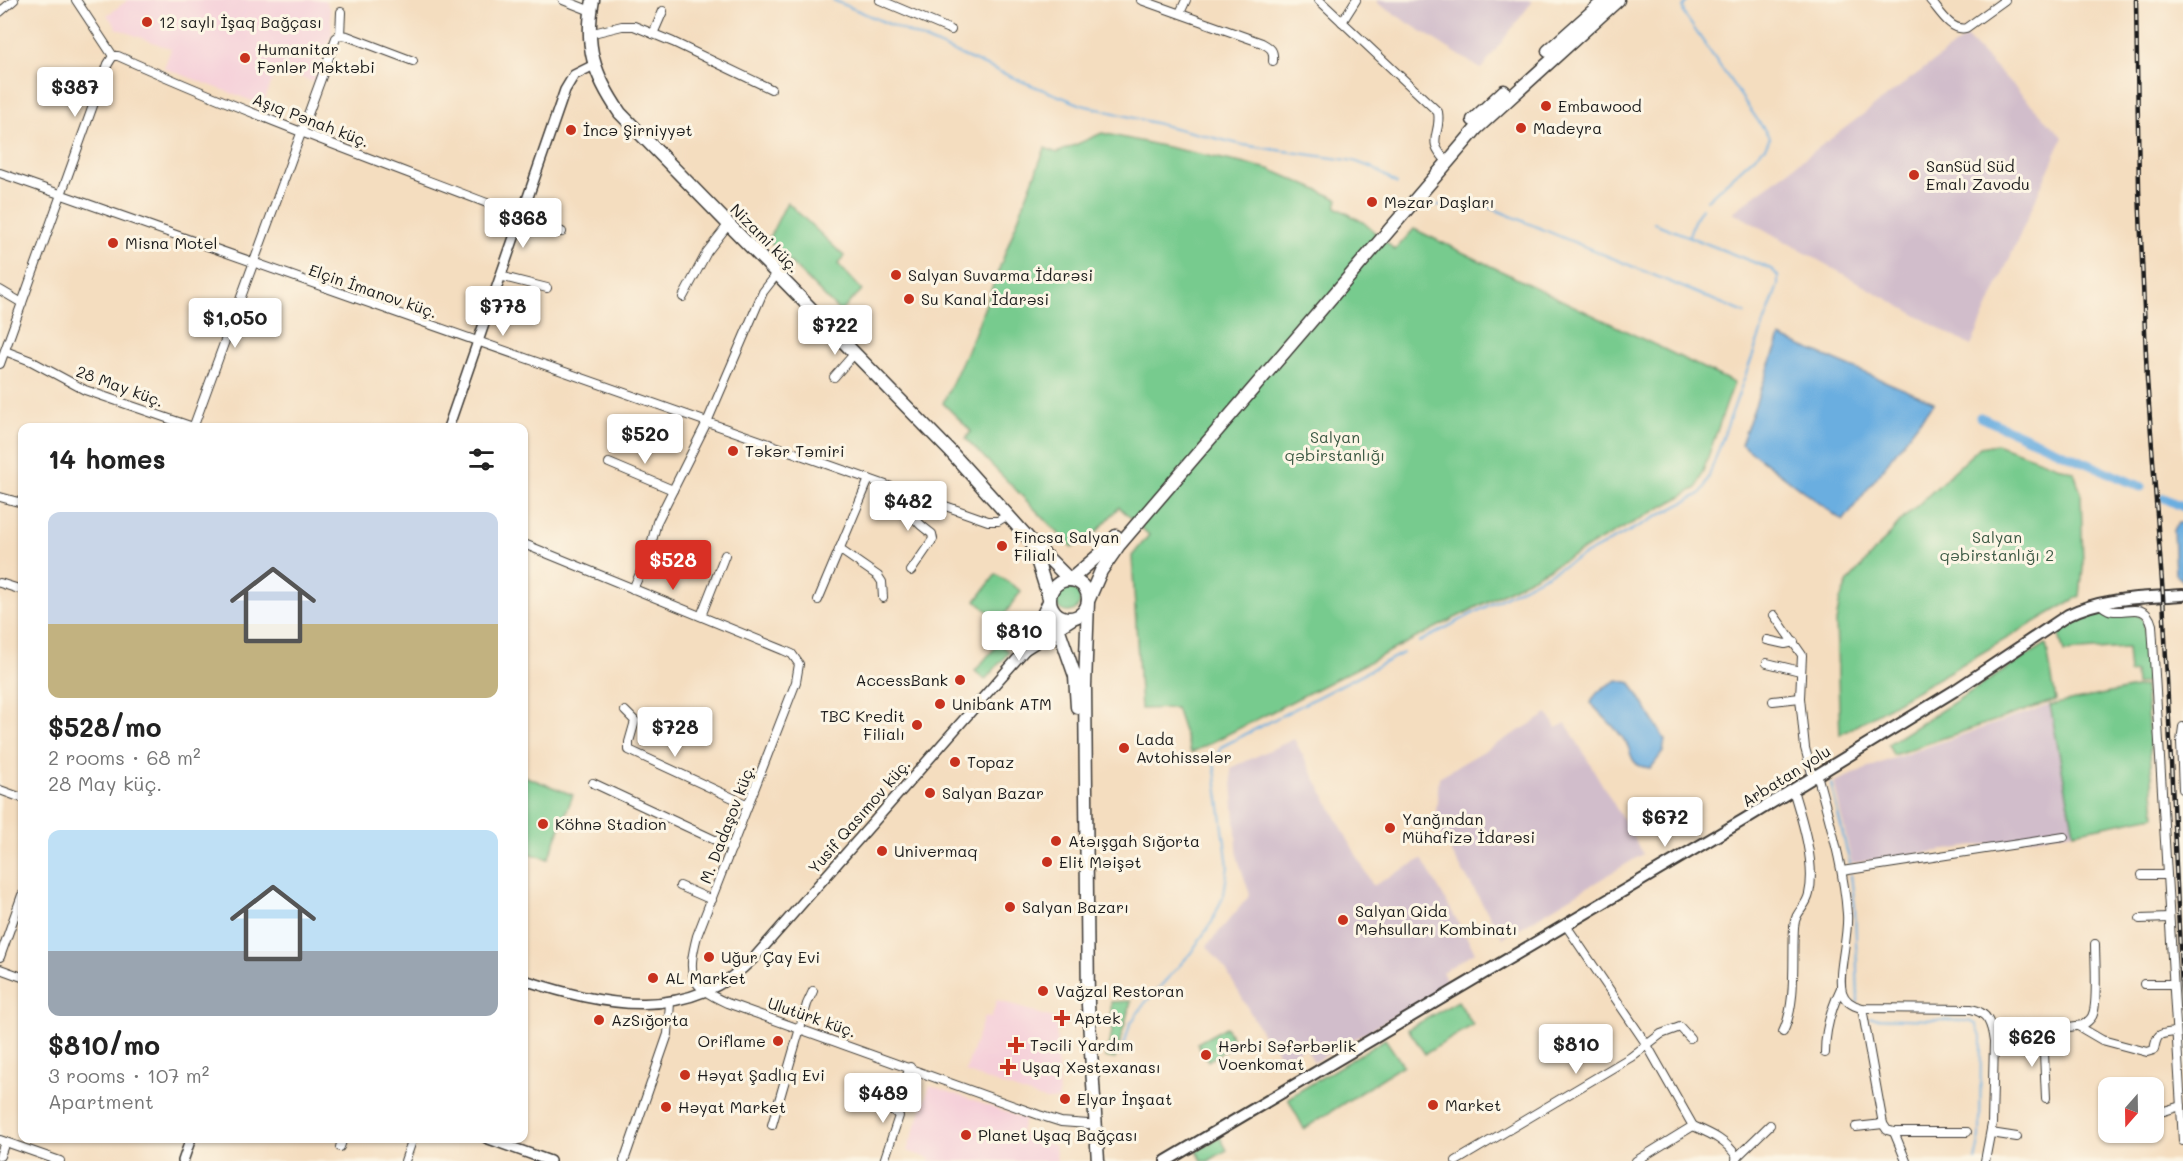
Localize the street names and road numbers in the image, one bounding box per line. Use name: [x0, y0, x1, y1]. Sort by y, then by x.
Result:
street label: Aşıq Pənah küç.: [250, 88, 372, 151]
street label: Nizami küç.: [726, 198, 805, 277]
street label: Elçin İmanov küç.: [306, 259, 440, 322]
street label: 28 May küç.: [74, 360, 167, 411]
street label: Arbatan yolu: [1737, 740, 1834, 811]
street label: Yusif Qasımov küç.: [803, 754, 914, 878]
street label: M. Dadaşov küç.: [694, 761, 759, 886]
street label: Ulutürk küç.: [765, 992, 859, 1041]

